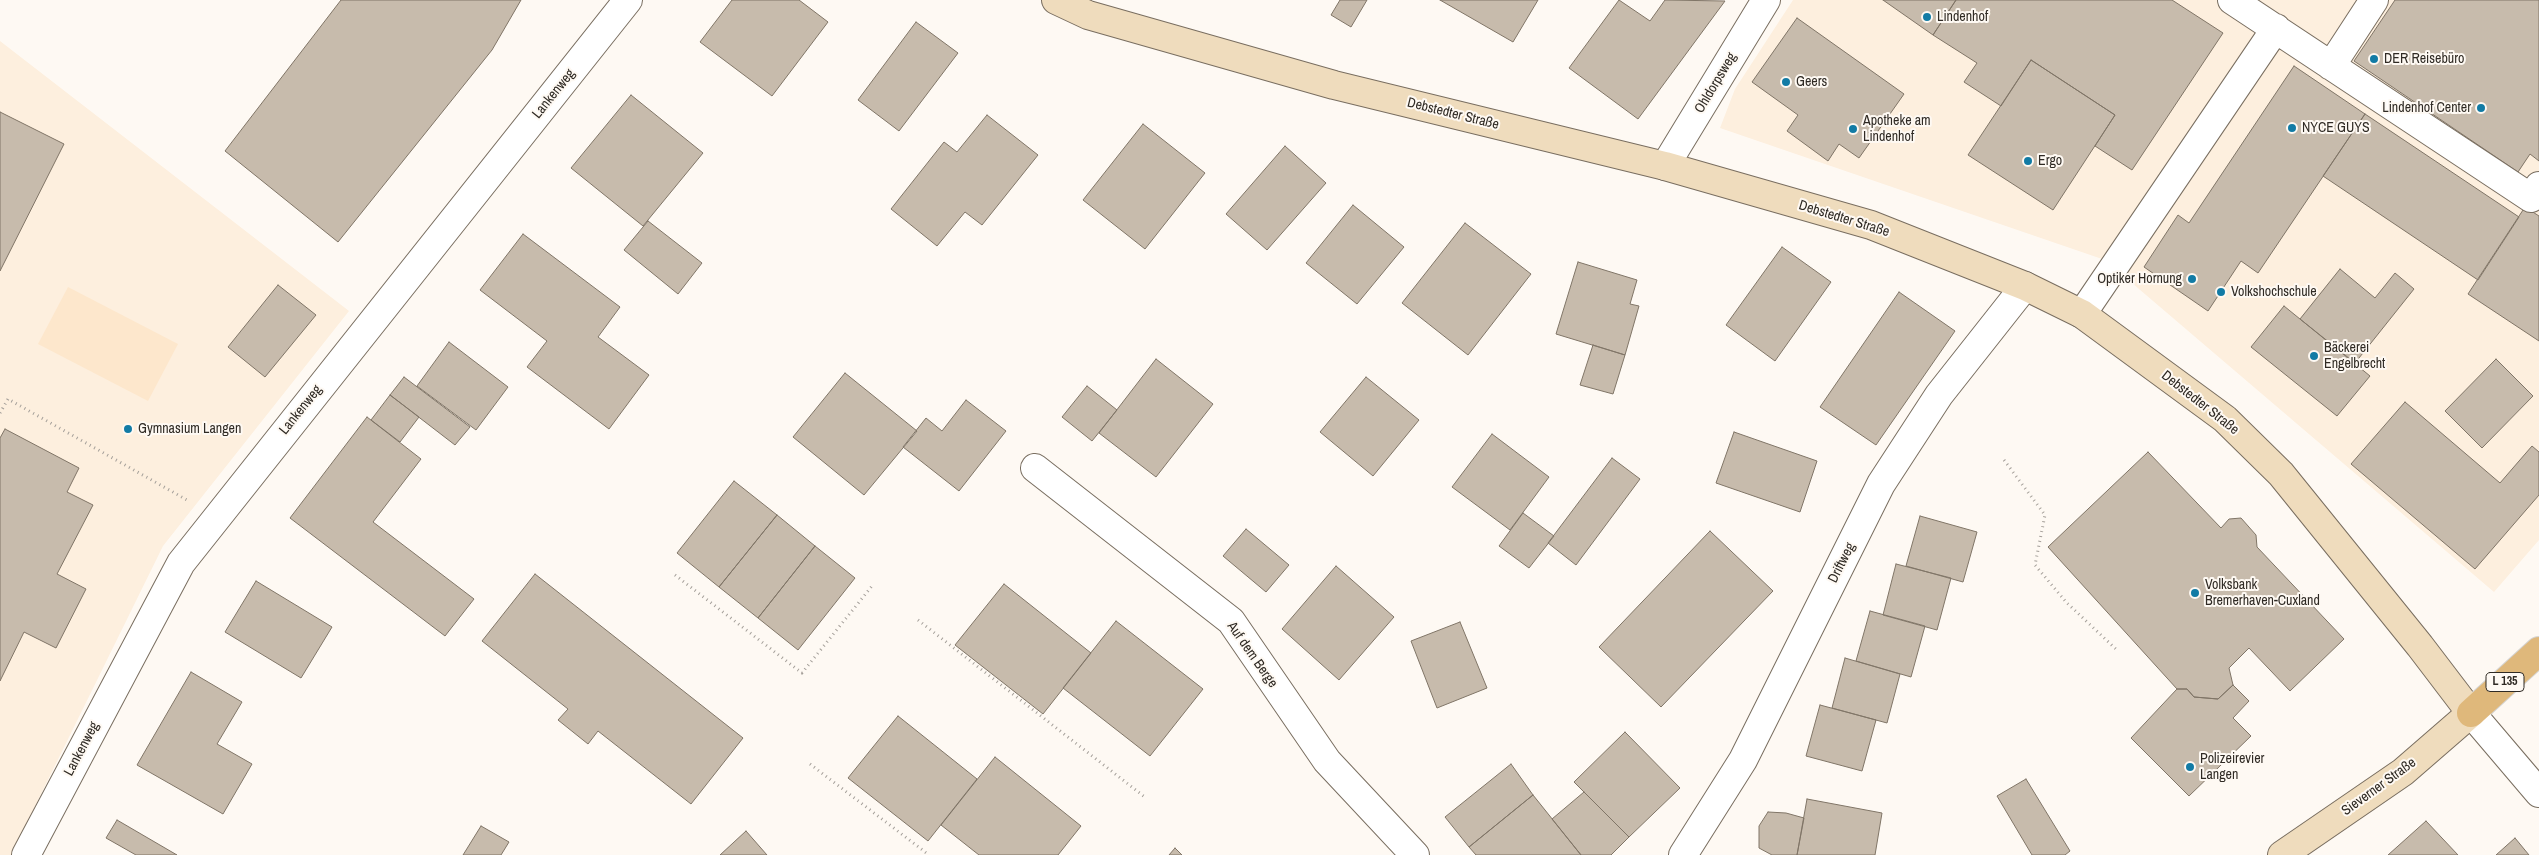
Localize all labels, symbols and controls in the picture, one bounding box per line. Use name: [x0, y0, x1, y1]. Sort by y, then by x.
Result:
place label: Lindenhof: [1937, 9, 1988, 25]
marker: Lindenhof: [1921, 11, 1933, 23]
street label: Ohldorpsweg: [1691, 50, 1741, 116]
place label: DER Reisebüro: [2384, 51, 2464, 67]
marker: DER Reisebüro: [2368, 53, 2380, 65]
street label: Lankenweg: [529, 66, 579, 122]
place label: Geers: [1796, 74, 1827, 90]
marker: Geers: [1780, 76, 1792, 88]
street label: Debstedter Straße: [1405, 95, 1501, 133]
place label: Lindenhof Center: [2382, 100, 2471, 116]
marker: Lindenhof Center: [2475, 102, 2487, 114]
place label: Apotheke am Lindenhof: [1863, 113, 1931, 146]
place label: NYCE GUYS: [2302, 120, 2370, 136]
marker: NYCE GUYS: [2286, 122, 2298, 134]
marker: Apotheke am Lindenhof: [1847, 123, 1859, 135]
place label: Ergo: [2038, 153, 2062, 169]
marker: Ergo: [2022, 155, 2034, 167]
street label: Debstedter Straße: [1797, 197, 1891, 241]
place label: Optiker Hornung: [2097, 271, 2182, 287]
marker: Optiker Hornung: [2186, 273, 2198, 285]
place label: Volkshochschule: [2231, 284, 2317, 300]
marker: Volkshochschule: [2215, 286, 2227, 298]
place label: Bäckerei Engelbrecht: [2324, 340, 2385, 372]
marker: Bäckerei Engelbrecht: [2308, 350, 2320, 362]
street label: Debstedter Straße: [2158, 368, 2242, 438]
street label: Lankenweg: [276, 382, 326, 438]
place label: Gymnasium Langen: [138, 421, 241, 437]
marker: Gymnasium Langen: [122, 423, 134, 435]
street label: Driftweg: [1825, 540, 1859, 586]
place label: Volksbank Bremerhaven-Cuxland: [2205, 577, 2320, 610]
marker: Volksbank Bremerhaven-Cuxland: [2189, 587, 2201, 599]
street label: Auf dem Berge: [1223, 619, 1281, 691]
road number: L 135: [2486, 672, 2524, 692]
street label: Lankenweg: [61, 719, 103, 779]
place label: Polizeirevier Langen: [2200, 751, 2264, 784]
street label: Sieverner Straße: [2339, 755, 2419, 819]
marker: Polizeirevier Langen: [2184, 761, 2196, 773]

